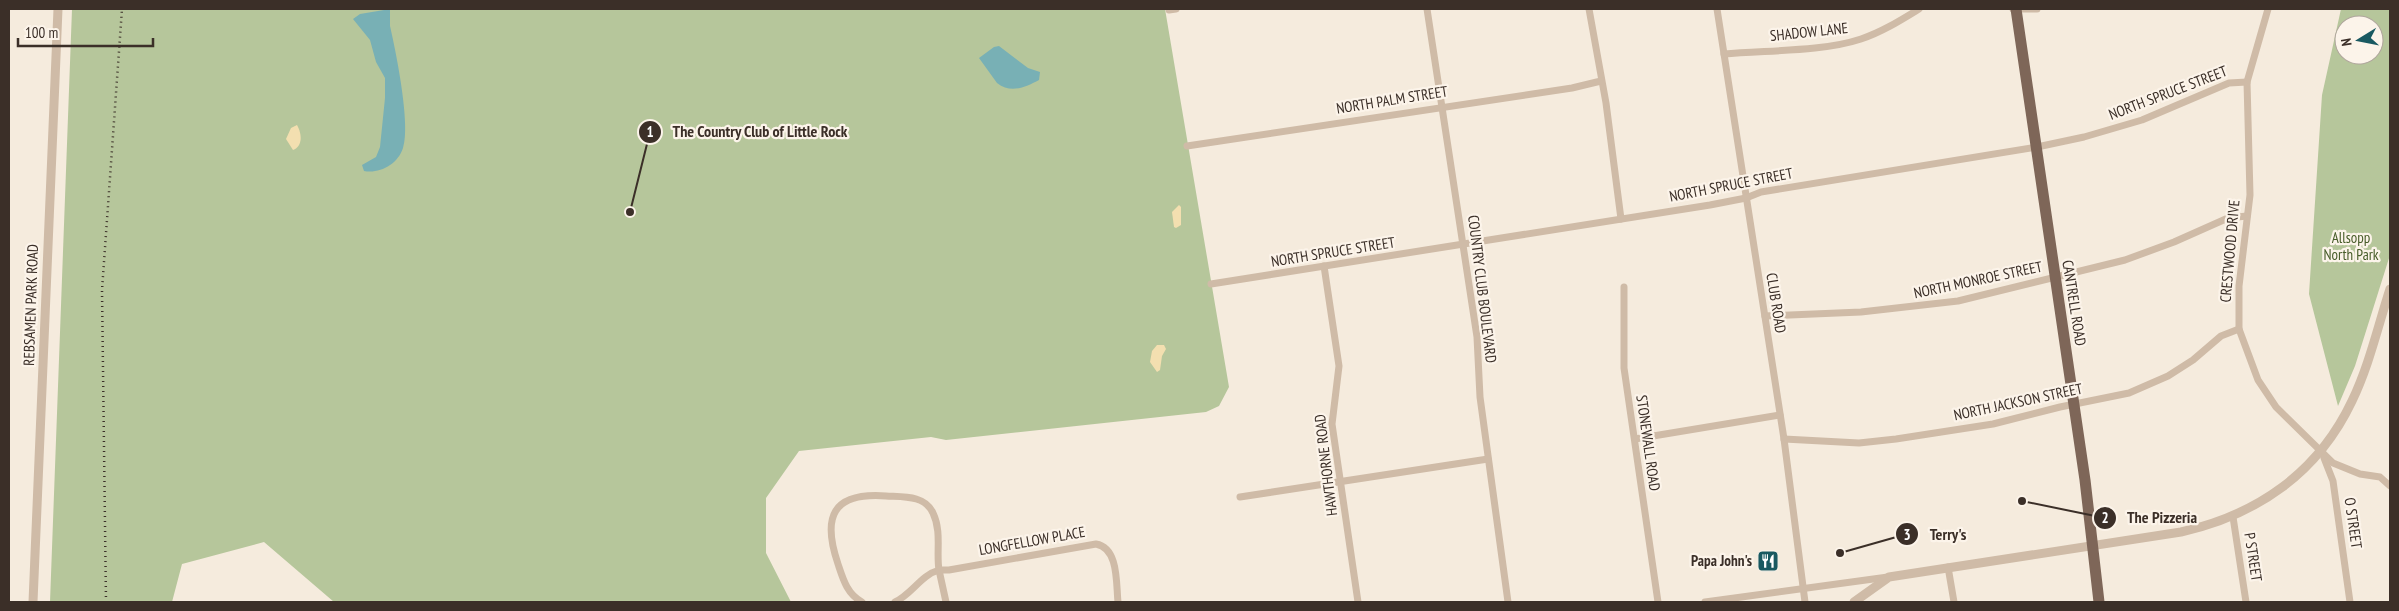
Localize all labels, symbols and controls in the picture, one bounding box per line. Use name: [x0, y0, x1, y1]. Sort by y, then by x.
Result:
scale bar: [18, 15, 152, 47]
north arrow: [2334, 15, 2384, 65]
street label: SHADOW LANE: [1769, 18, 1849, 45]
text: 100 m: [25, 23, 58, 42]
text: N: [2337, 37, 2356, 48]
street label: NORTH SPRUCE STREET: [2106, 61, 2230, 124]
street label: NORTH PALM STREET: [1335, 81, 1449, 118]
callout: The Country Club of Little Rock: [637, 116, 858, 147]
text: The Country Club of Little Rock: [673, 121, 848, 141]
text: 1: [646, 122, 654, 141]
street label: NORTH SPRUCE STREET: [1668, 163, 1795, 206]
street label: CRESTWOOD DRIVE: [2216, 199, 2243, 303]
street label: COUNTRY CLUB BOULEVARD: [1464, 214, 1501, 364]
park label: Allsopp North Park: [2323, 228, 2379, 264]
street label: NORTH SPRUCE STREET: [1270, 232, 1397, 271]
street label: REBSAMEN PARK ROAD: [19, 244, 42, 366]
street label: NORTH MONROE STREET: [1912, 257, 2044, 302]
street label: CANTRELL ROAD: [2058, 259, 2091, 347]
street label: CLUB ROAD: [1762, 271, 1791, 335]
street label: NORTH JACKSON STREET: [1952, 379, 2084, 424]
street label: STONEWALL ROAD: [1632, 394, 1665, 492]
street label: HAWTHORNE ROAD: [1310, 413, 1341, 517]
street label: O STREET: [2341, 496, 2367, 550]
callout: The Pizzeria: [2092, 502, 2207, 533]
text: The Pizzeria: [2127, 507, 2197, 527]
text: 2: [2101, 508, 2109, 527]
callout: Terry's: [1894, 519, 1976, 550]
street label: LONGFELLOW PLACE: [977, 522, 1086, 559]
text: Terry's: [1930, 524, 1967, 544]
text: 3: [1903, 525, 1911, 544]
street label: P STREET: [2240, 531, 2267, 583]
restaurant icon: Papa John's: [1756, 549, 1780, 573]
place label: Papa John's: [1691, 551, 1752, 570]

